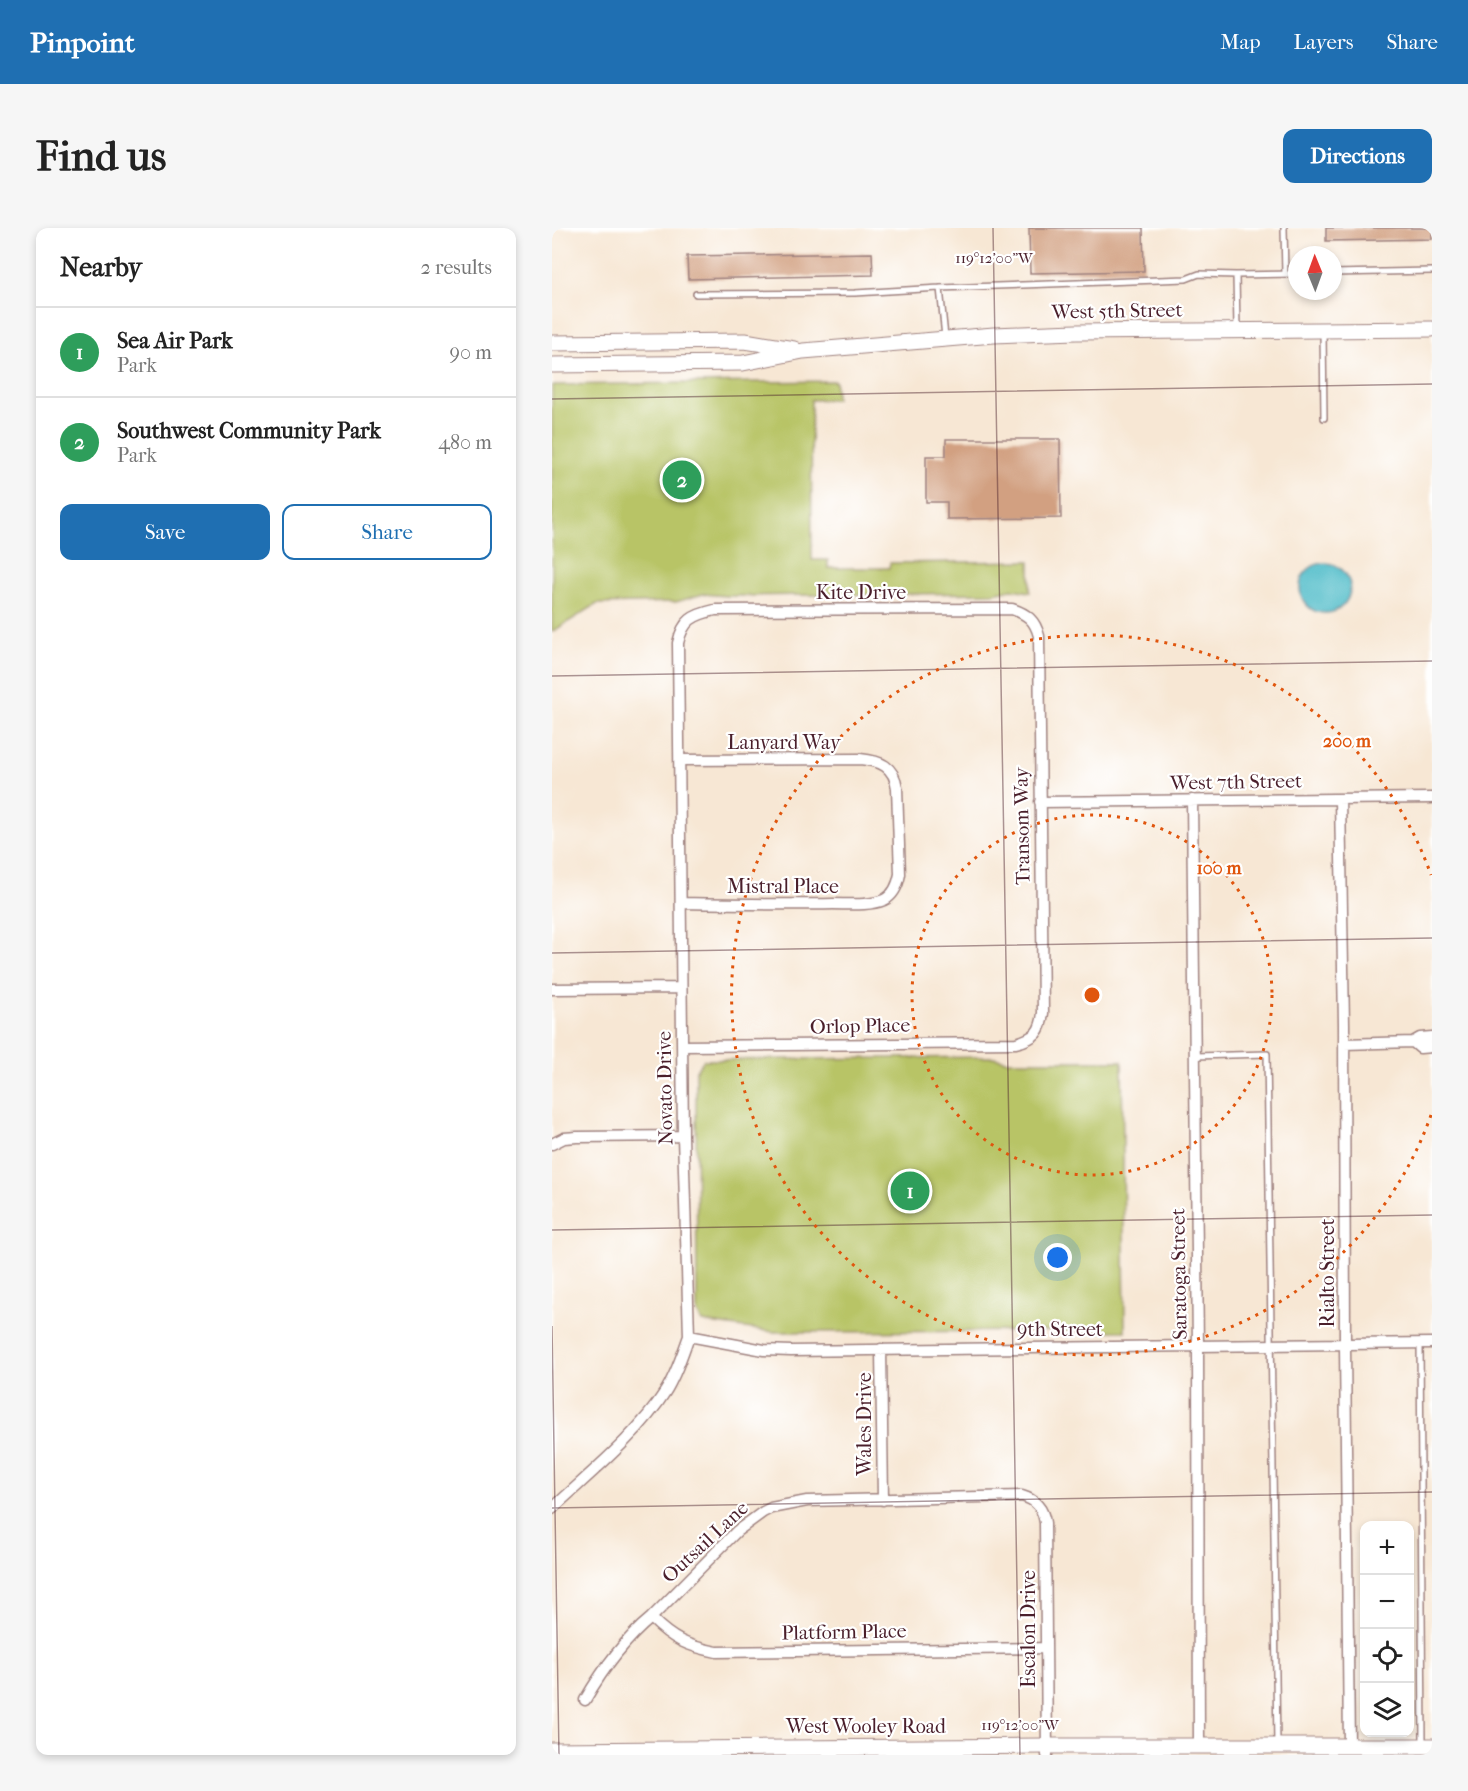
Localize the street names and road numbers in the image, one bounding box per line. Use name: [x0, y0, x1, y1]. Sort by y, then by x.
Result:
street label: West 5th Street: [1050, 298, 1183, 324]
street label: Kite Drive: [816, 581, 906, 604]
street label: Lanyard Way: [727, 731, 842, 754]
street label: Transom Way: [1009, 766, 1035, 885]
street label: West 7th Street: [1169, 769, 1302, 795]
street label: Mistral Place: [727, 875, 839, 898]
street label: Orlop Place: [810, 1014, 911, 1038]
street label: Novato Drive: [653, 1031, 677, 1145]
street label: Saratoga Street: [1166, 1208, 1192, 1340]
street label: Rialto Street: [1316, 1218, 1339, 1328]
street label: 9th Street: [1017, 1318, 1103, 1341]
street label: Wales Drive: [853, 1372, 876, 1477]
street label: Outsail Lane: [657, 1496, 753, 1588]
street label: Escalon Drive: [1017, 1570, 1040, 1688]
street label: Platform Place: [781, 1619, 907, 1645]
street label: West Wooley Road: [785, 1715, 947, 1738]

